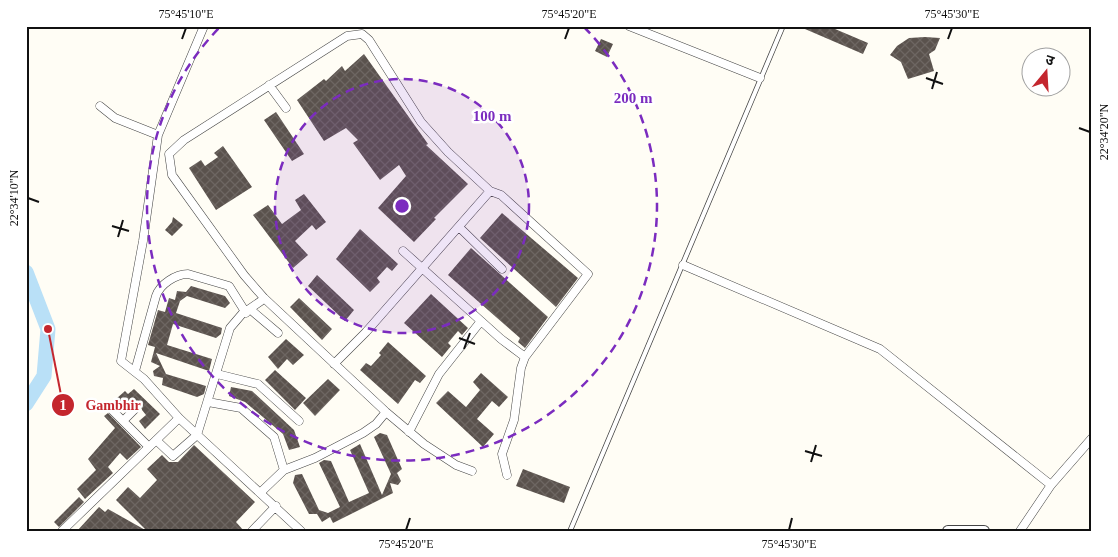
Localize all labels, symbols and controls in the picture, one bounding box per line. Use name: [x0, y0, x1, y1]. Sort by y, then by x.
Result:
text: 75°45'10"E: [158, 7, 214, 21]
text: 75°45'20"E: [541, 7, 597, 21]
text: 75°45'30"E: [924, 7, 980, 21]
north arrow: [1020, 48, 1070, 98]
text: उ: [1044, 52, 1057, 69]
text: 200 m: [614, 90, 653, 106]
text: 22°34'20"N: [1097, 103, 1111, 160]
text: 100 m: [473, 108, 512, 124]
text: 22°34'10"N: [7, 169, 21, 226]
centre of rings: [393, 197, 411, 215]
callout: Gambhir: [50, 390, 150, 419]
text: 1: [59, 397, 67, 413]
text: Gambhir: [85, 398, 141, 413]
text: 75°45'20"E: [378, 537, 434, 551]
text: 75°45'30"E: [761, 537, 817, 551]

